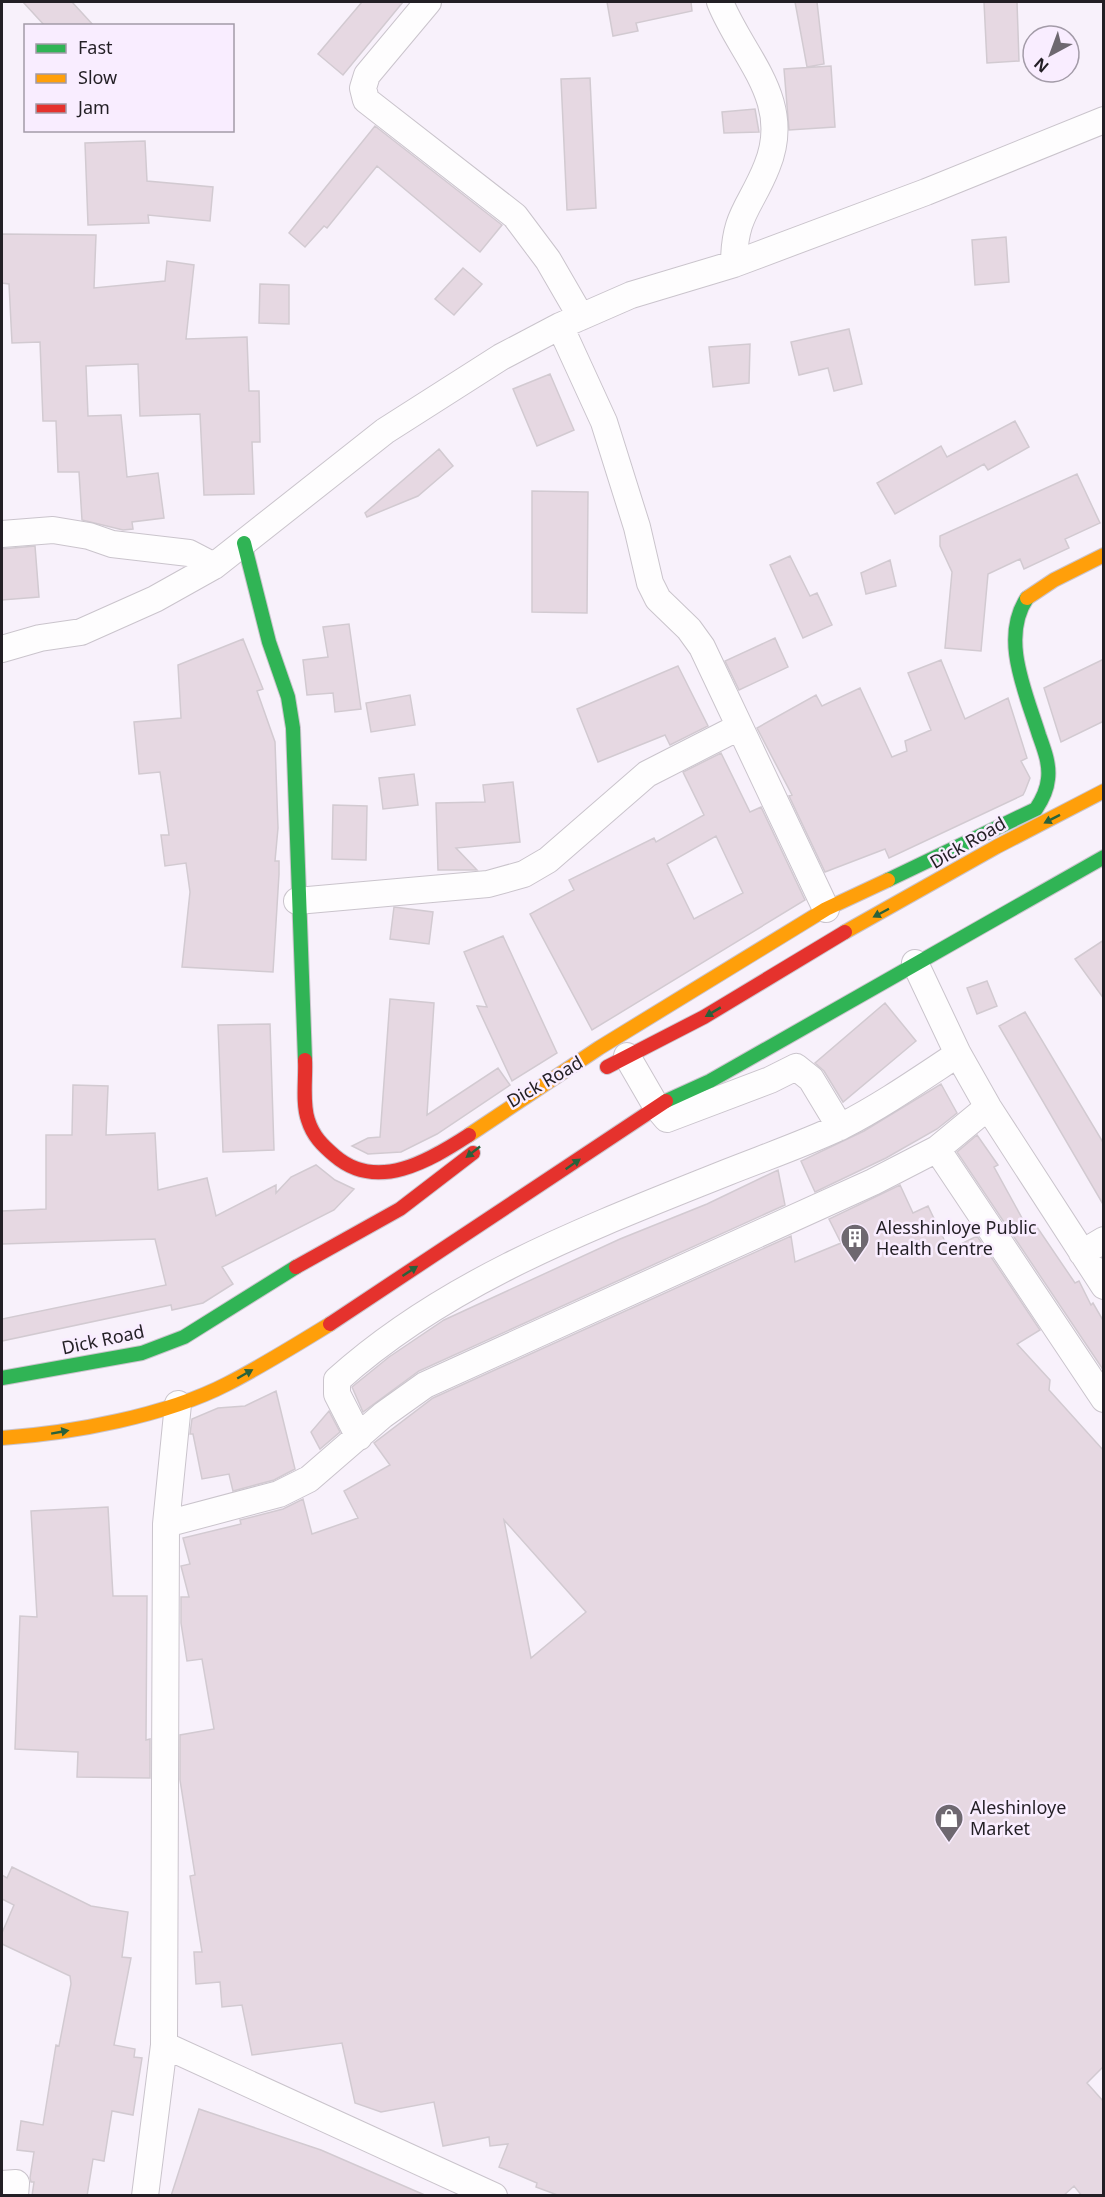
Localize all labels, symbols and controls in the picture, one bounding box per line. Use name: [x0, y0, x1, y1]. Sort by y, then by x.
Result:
legend: [24, 24, 234, 132]
north arrow: [1021, 24, 1081, 84]
text: Fast: [78, 35, 113, 59]
text: N: [1029, 53, 1053, 78]
text: Slow: [78, 65, 117, 89]
text: Jam: [76, 95, 110, 119]
street label: Dick Road: [925, 811, 1010, 874]
one-way arrow: [1043, 814, 1060, 823]
one-way arrow: [873, 908, 890, 918]
one-way arrow: [705, 1006, 721, 1017]
street label: Dick Road: [502, 1050, 587, 1113]
one-way arrow: [465, 1146, 481, 1159]
one-way arrow: [565, 1158, 581, 1170]
place label: Alesshinloye Public Health Centre: [876, 1215, 1037, 1260]
building icon: Alesshinloye Public Health Centre: [839, 1222, 871, 1264]
one-way arrow: [402, 1266, 419, 1277]
street label: Dick Road: [59, 1319, 146, 1359]
one-way arrow: [237, 1369, 254, 1379]
one-way arrow: [50, 1427, 69, 1436]
place label: Aleshinloye Market: [970, 1795, 1066, 1840]
shop icon: Aleshinloye Market: [933, 1802, 965, 1844]

